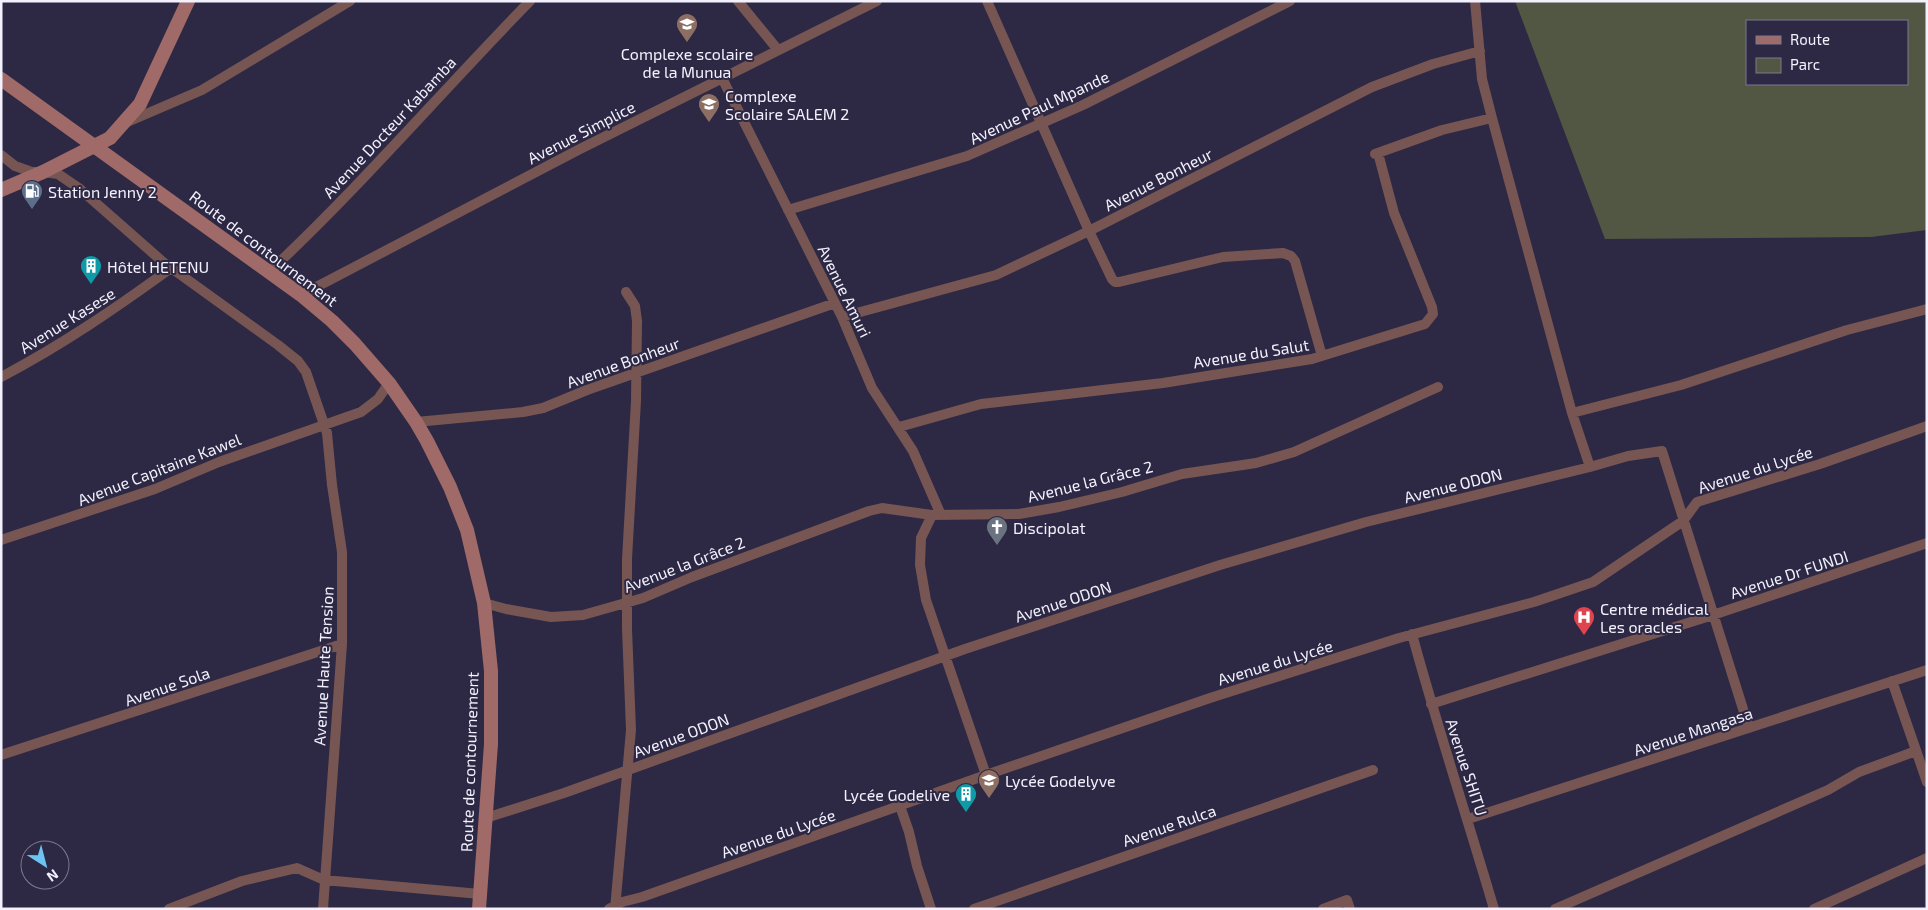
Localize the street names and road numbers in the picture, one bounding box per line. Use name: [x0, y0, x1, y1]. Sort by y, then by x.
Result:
street label: Avenue Docteur Kabamba: [319, 52, 459, 202]
street label: Avenue Paul Mpande: [966, 66, 1112, 148]
street label: Avenue Simplice: [524, 97, 638, 167]
street label: Avenue Bonheur: [1101, 143, 1216, 214]
street label: Route de contournement: [186, 186, 342, 310]
street label: Avenue Amuri: [814, 242, 876, 340]
street label: Avenue Kasese: [16, 283, 118, 357]
street label: Avenue Bonheur: [564, 333, 683, 391]
street label: Avenue du Salut: [1192, 334, 1310, 372]
street label: Avenue Capitaine Kawel: [75, 429, 244, 509]
street label: Avenue du Lycée: [1695, 442, 1815, 496]
street label: Avenue la Grâce 2: [1025, 456, 1155, 506]
street label: Avenue ODON: [1402, 464, 1504, 506]
street label: Avenue la Grâce 2: [621, 532, 747, 596]
street label: Avenue Dr FUNDI: [1728, 546, 1850, 602]
street label: Avenue ODON: [1012, 576, 1114, 626]
street label: Avenue Haute Tension: [309, 586, 337, 746]
street label: Avenue du Lycée: [1215, 635, 1335, 689]
street label: Avenue Sola: [122, 663, 212, 709]
street label: Route de contournement: [456, 672, 482, 852]
street label: Avenue Mangasa: [1631, 703, 1755, 759]
street label: Avenue ODON: [631, 709, 731, 761]
street label: Avenue SHITU: [1442, 716, 1492, 818]
street label: Avenue Rulca: [1120, 800, 1218, 850]
street label: Avenue du Lycée: [718, 805, 838, 861]

